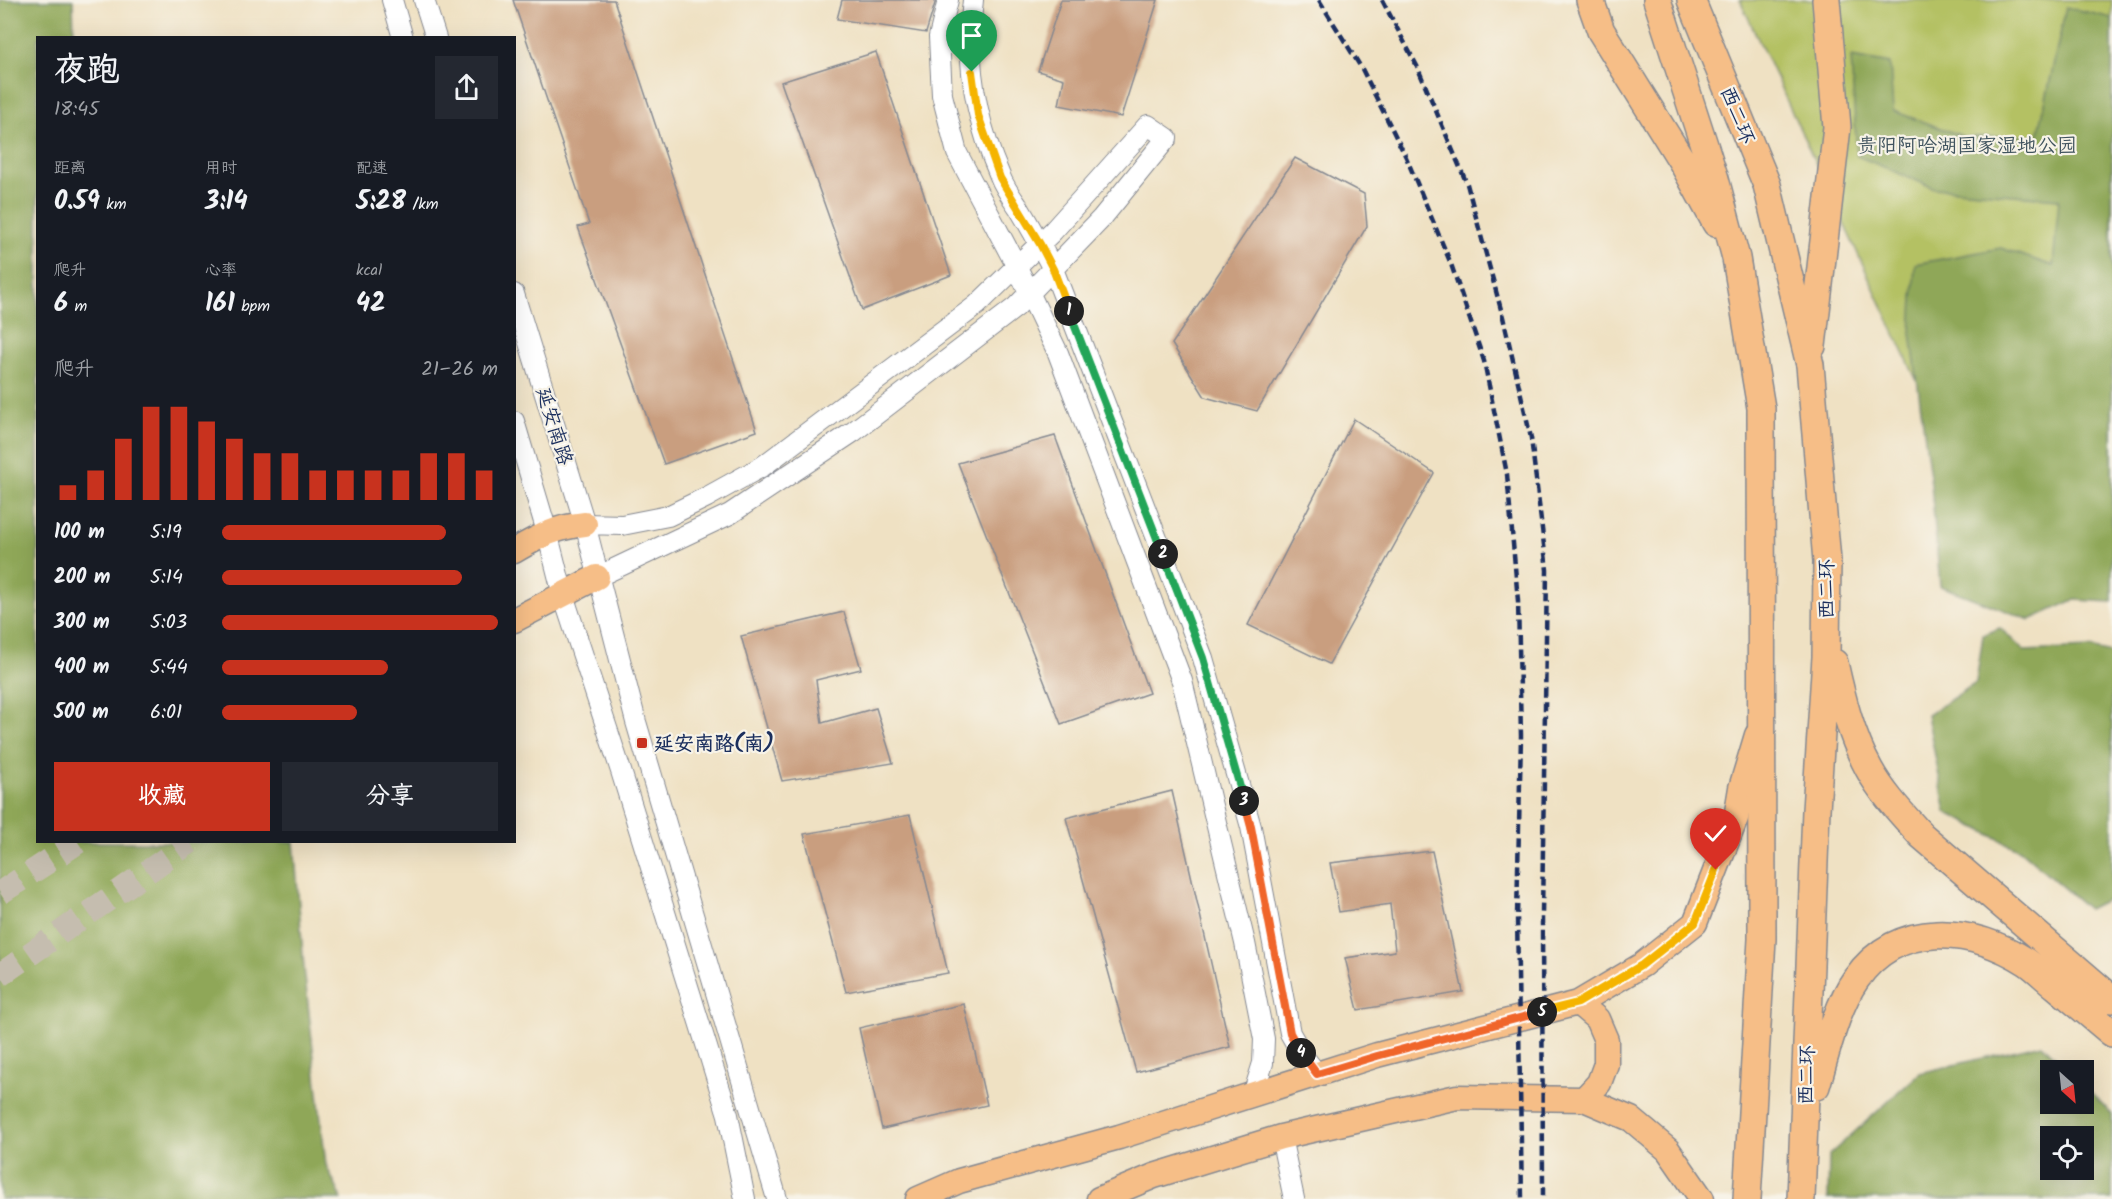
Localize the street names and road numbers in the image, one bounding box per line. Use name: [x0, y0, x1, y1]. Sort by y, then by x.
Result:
street label: 西二环: [1710, 82, 1762, 150]
street label: 延安南路: [526, 384, 580, 470]
street label: 西二环: [1812, 559, 1844, 619]
street label: 西二环: [1791, 1045, 1825, 1106]

